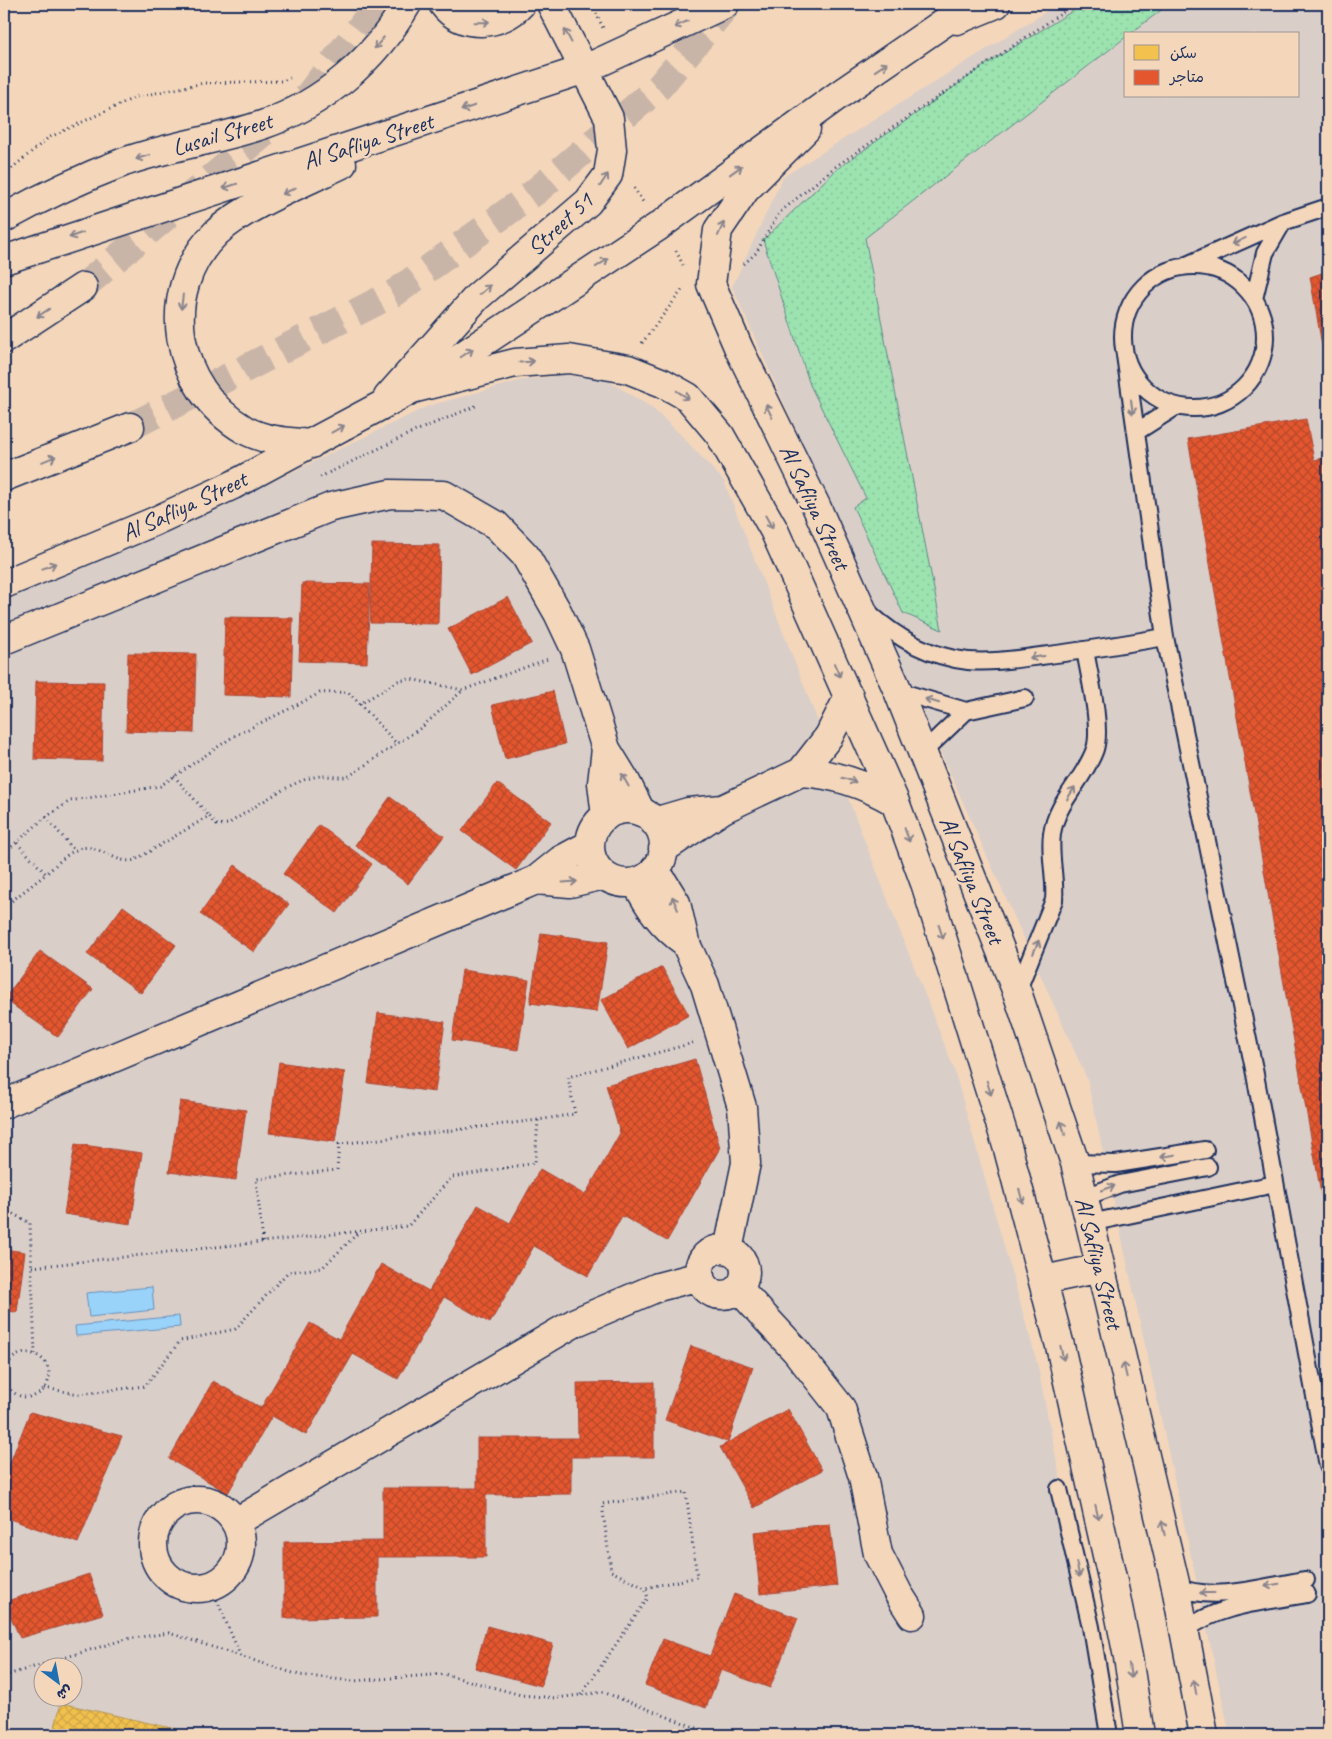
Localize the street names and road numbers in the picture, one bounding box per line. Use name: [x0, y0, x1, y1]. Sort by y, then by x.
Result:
street label: Lusail Street: [169, 105, 277, 162]
street label: Al Safliya Street: [299, 105, 439, 176]
street label: Street 51: [521, 185, 600, 262]
street label: Al Safliya Street: [773, 439, 858, 576]
street label: Al Safliya Street: [116, 463, 253, 548]
street label: Al Safliya Street: [933, 812, 1012, 950]
street label: Al Safliya Street: [1068, 1194, 1130, 1334]

